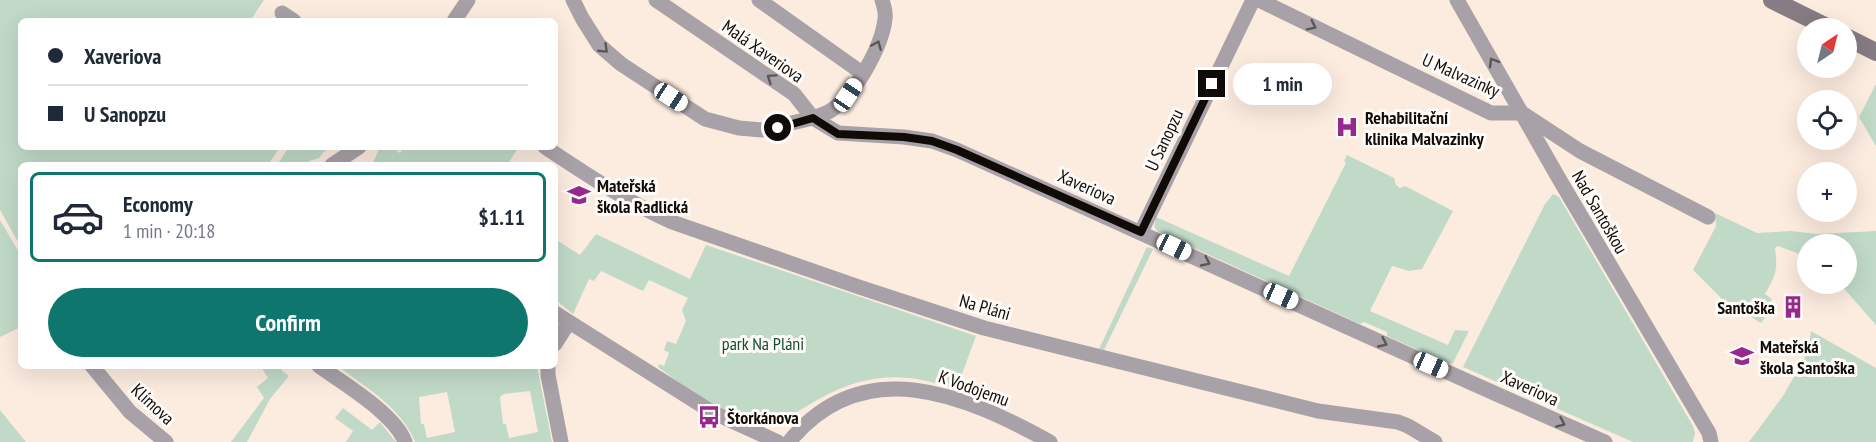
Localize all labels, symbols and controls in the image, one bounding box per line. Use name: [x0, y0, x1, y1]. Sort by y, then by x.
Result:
street label: Malá Xaveriova: [718, 15, 808, 87]
one-way arrow: [1305, 18, 1316, 30]
north arrow: [1797, 18, 1857, 78]
map controls: [1797, 18, 1857, 294]
one-way arrow: [870, 41, 882, 52]
text: Xaveriova: [84, 42, 161, 70]
one-way arrow: [597, 42, 608, 53]
street label: U Malvazinky: [1419, 48, 1503, 102]
one-way arrow: [1489, 58, 1501, 68]
callout: 1 min: [1233, 63, 1332, 105]
route end: [1198, 70, 1225, 97]
text: 1 min: [1262, 71, 1303, 97]
one-way arrow: [767, 74, 778, 85]
car: [830, 75, 866, 115]
car: [651, 80, 691, 114]
button: locate: [1797, 90, 1857, 150]
text: U Sanopzu: [84, 100, 166, 128]
street label: U Sanopzu: [1140, 105, 1188, 175]
place label: Rehabilitační klinika Malvazinky: [1365, 106, 1485, 150]
route start: [764, 114, 791, 141]
hospital icon: Rehabilitační klinika Malvazinky: [1334, 114, 1360, 140]
button: +: [1797, 162, 1857, 222]
street label: Xaveriova: [1055, 164, 1119, 210]
street label: Nad Santoškou: [1567, 166, 1633, 258]
place label: Mateřská škola Radlická: [597, 174, 688, 218]
school or university icon: Mateřská škola Radlická: [566, 182, 592, 208]
icon: car: [51, 190, 105, 244]
text: Economy: [123, 190, 193, 218]
text: $1.11: [478, 203, 525, 231]
text: 1 min · 20:18: [123, 218, 215, 244]
car: [1154, 231, 1194, 263]
button: −: [1797, 234, 1857, 294]
one-way arrow: [1199, 254, 1210, 266]
car: [1261, 280, 1301, 312]
button: Confirm: [48, 288, 528, 357]
street label: Na Pláni: [957, 289, 1013, 325]
building icon: Santoška: [1780, 294, 1806, 320]
place label: Santoška: [1717, 296, 1775, 319]
park label: park Na Pláni: [722, 332, 804, 355]
place label: Mateřská škola Santoška: [1760, 335, 1855, 379]
one-way arrow: [1377, 336, 1388, 348]
school or university icon: Mateřská škola Santoška: [1729, 343, 1755, 369]
car: [1411, 349, 1451, 381]
street label: K Vodojemu: [936, 365, 1012, 411]
street label: Xaveriova: [1498, 365, 1562, 411]
street label: Klímova: [127, 378, 179, 430]
bus stop icon: Štorkánova: [696, 404, 722, 430]
place label: Štorkánova: [727, 406, 799, 429]
one-way arrow: [1555, 415, 1566, 427]

